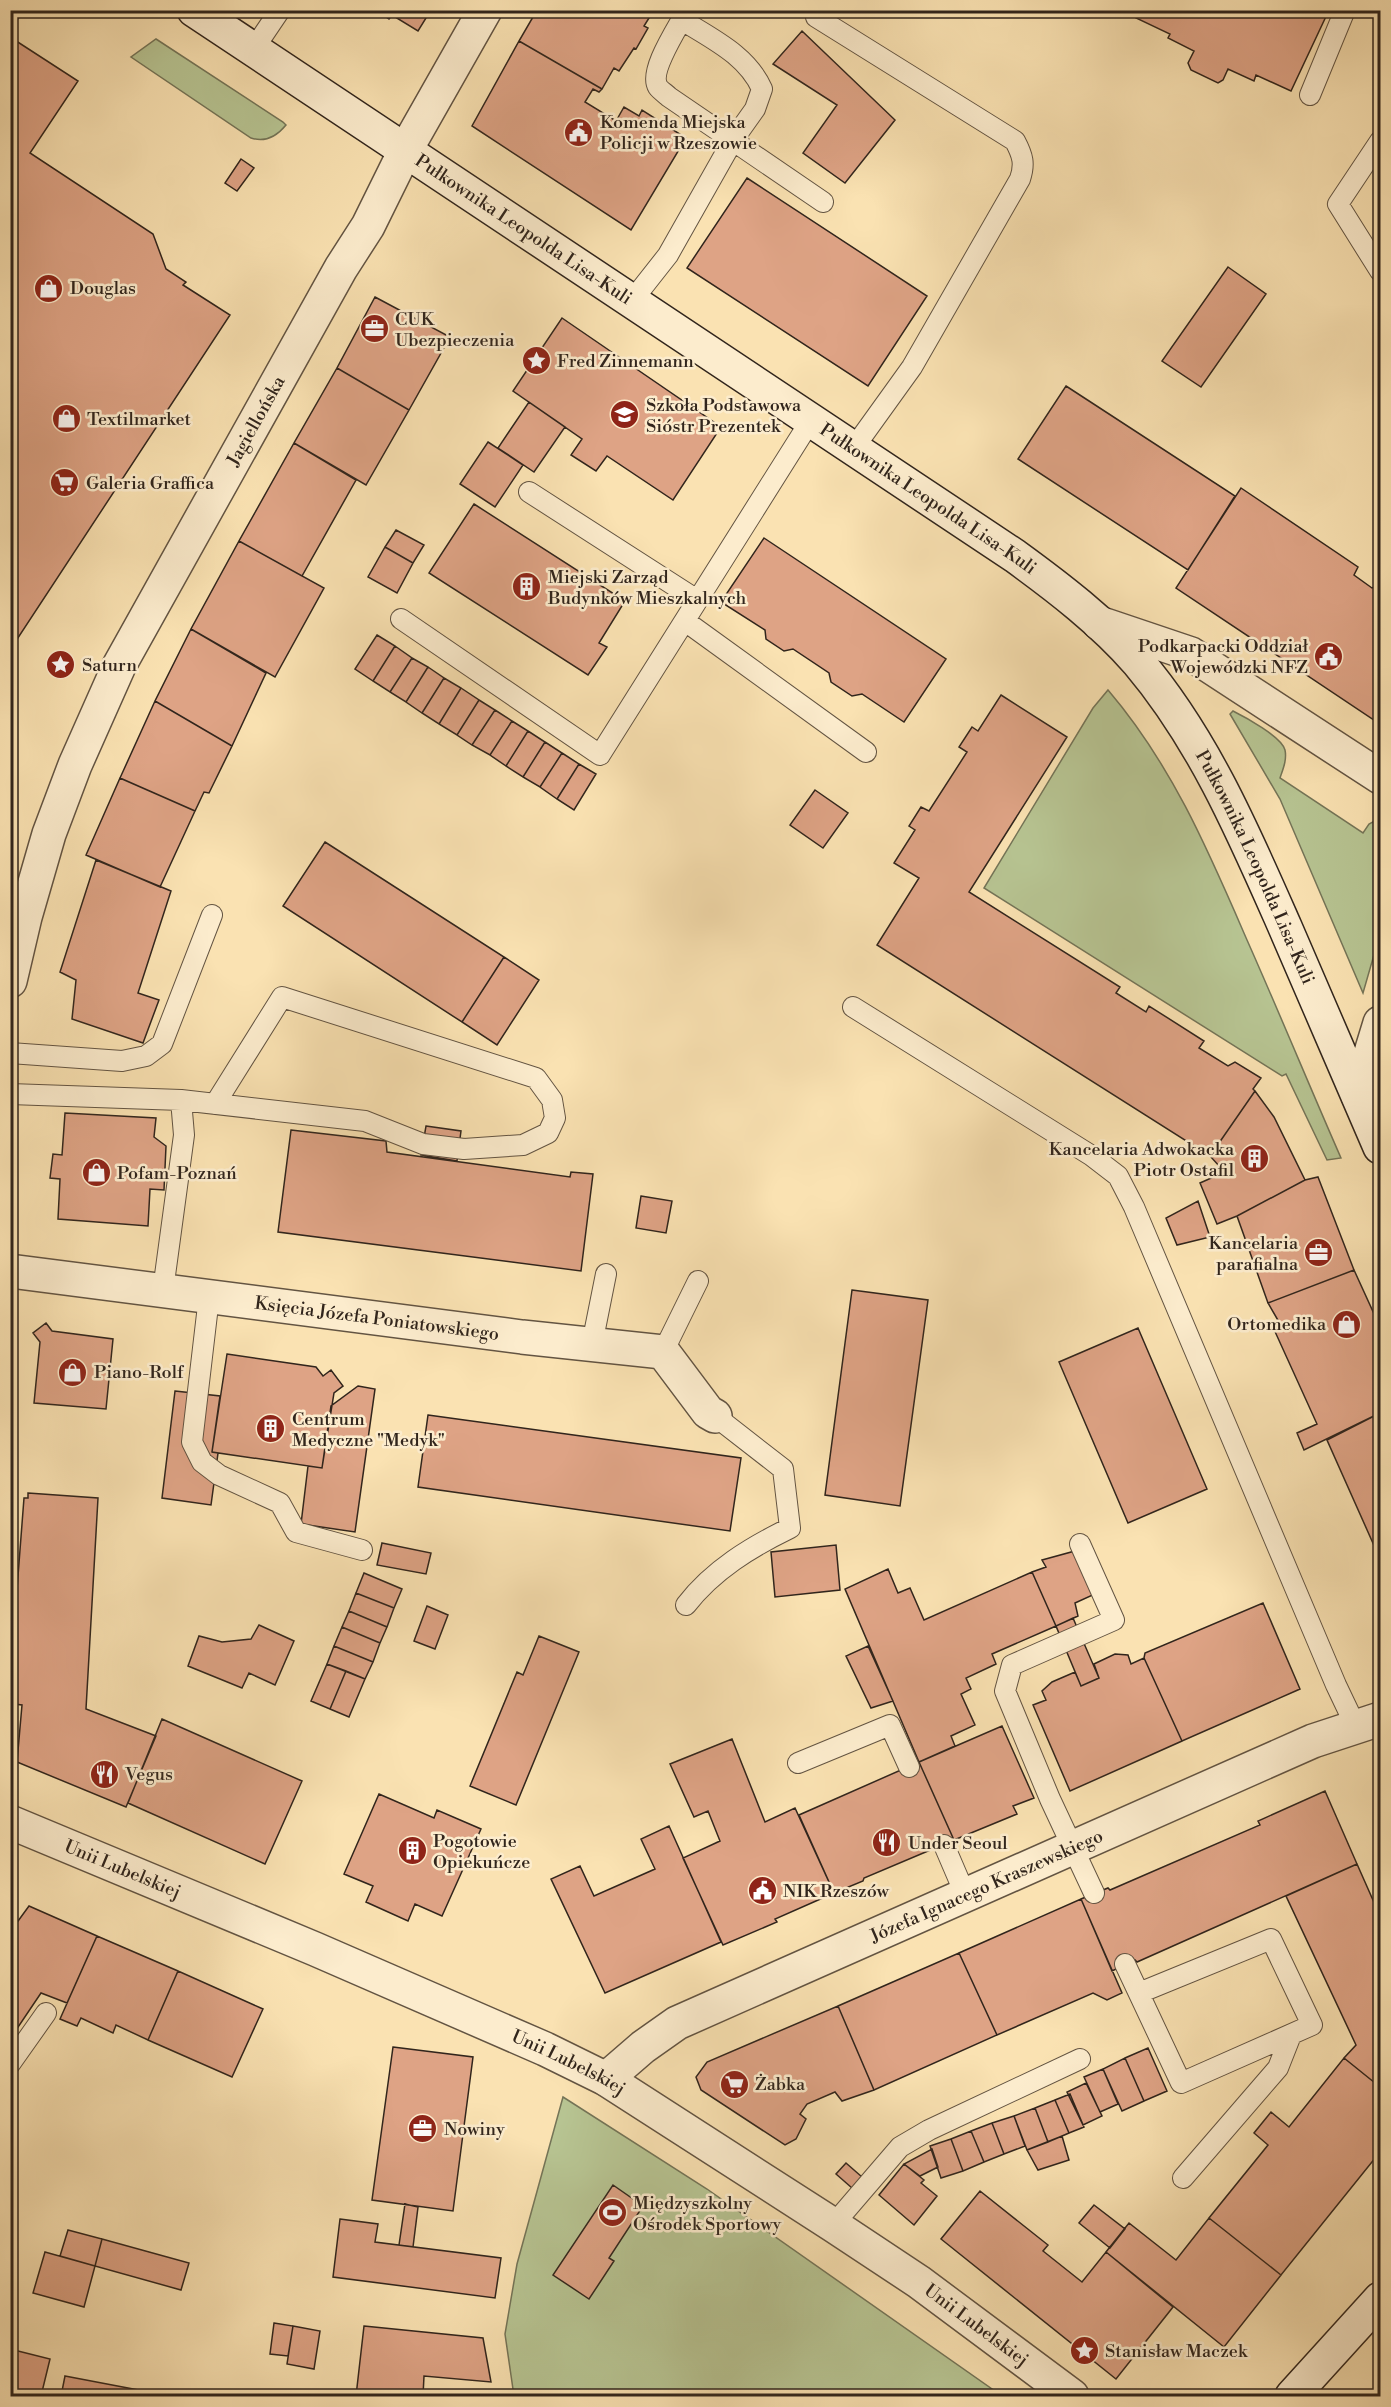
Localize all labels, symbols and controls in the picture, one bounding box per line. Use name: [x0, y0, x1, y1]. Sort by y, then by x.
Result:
place label: Komenda Miejska Policji w Rzeszowie: [600, 111, 757, 155]
public building icon: Komenda Miejska Policji w Rzeszowie: [563, 116, 595, 148]
street label: Pułkownika Leopolda Lisa-Kuli: [411, 149, 636, 310]
shop icon: Douglas: [33, 272, 65, 304]
place label: Douglas: [70, 277, 136, 300]
place label: CUK Ubezpieczenia: [395, 308, 515, 352]
office icon: CUK Ubezpieczenia: [358, 313, 390, 345]
place icon: Fred Zinnemann: [520, 345, 552, 377]
place label: Fred Zinnemann: [557, 350, 694, 373]
street label: Jagiellońska: [221, 371, 291, 471]
place label: Szkoła Podstawowa Sióstr Prezentek: [646, 394, 802, 438]
school or university icon: Szkoła Podstawowa Sióstr Prezentek: [609, 399, 641, 431]
shop icon: Textilmarket: [50, 403, 82, 435]
place label: Textilmarket: [87, 408, 192, 431]
street label: Pułkownika Leopolda Lisa-Kuli: [815, 418, 1041, 580]
supermarket icon: Galeria Graffica: [49, 467, 81, 499]
place label: Galeria Graffica: [86, 472, 215, 495]
place label: Miejski Zarząd Budynków Mieszkalnych: [547, 566, 747, 610]
building icon: Miejski Zarząd Budynków Mieszkalnych: [511, 571, 543, 603]
place label: Podkarpacki Oddział Wojewódzki NFZ: [1138, 635, 1309, 679]
public building icon: Podkarpacki Oddział Wojewódzki NFZ: [1313, 640, 1345, 672]
place icon: Saturn: [45, 649, 77, 681]
place label: Saturn: [82, 654, 137, 677]
street label: Pułkownika Leopolda Lisa-Kuli: [1190, 746, 1319, 988]
place label: Kancelaria Adwokacka Piotr Ostafil: [1049, 1138, 1235, 1182]
building icon: Kancelaria Adwokacka Piotr Ostafil: [1239, 1143, 1271, 1175]
shop icon: Pofam-Poznań: [80, 1157, 112, 1189]
place label: Pofam-Poznań: [117, 1162, 237, 1185]
place label: Kancelaria parafialna: [1209, 1232, 1299, 1276]
office icon: Kancelaria parafialna: [1303, 1237, 1335, 1269]
street label: Księcia Józefa Poniatowskiego: [253, 1292, 501, 1346]
shop icon: Ortomedika: [1331, 1308, 1363, 1340]
place label: Ortomedika: [1227, 1313, 1327, 1336]
shop icon: Piano-Rolf: [57, 1356, 89, 1388]
place label: Piano-Rolf: [94, 1361, 185, 1384]
place label: Centrum Medyczne "Medyk": [292, 1408, 445, 1452]
building icon: Centrum Medyczne "Medyk": [255, 1413, 287, 1445]
restaurant icon: Vegus: [88, 1758, 120, 1790]
place label: Vegus: [124, 1763, 173, 1786]
street label: Józefa Ignacego Kraszewskiego: [866, 1825, 1107, 1948]
restaurant icon: Under Seoul: [871, 1827, 903, 1859]
place label: Pogotowie Opiekuńcze: [433, 1830, 530, 1874]
place label: Under Seoul: [908, 1832, 1008, 1855]
street label: Unii Lubelskiej: [61, 1835, 184, 1904]
building icon: Pogotowie Opiekuńcze: [396, 1835, 428, 1867]
public building icon: NIK Rzeszów: [746, 1875, 778, 1907]
place label: NIK Rzeszów: [783, 1880, 890, 1903]
street label: Unii Lubelskiej: [508, 2025, 630, 2100]
supermarket icon: Żabka: [718, 2068, 750, 2100]
place label: Żabka: [755, 2073, 806, 2096]
office icon: Nowiny: [407, 2113, 439, 2145]
place label: Nowiny: [444, 2118, 505, 2141]
place label: Międzyszkolny Ośrodek Sportowy: [633, 2192, 782, 2236]
sports icon: Międzyszkolny Ośrodek Sportowy: [596, 2197, 628, 2229]
street label: Unii Lubelskiej: [920, 2279, 1033, 2372]
place icon: Stanisław Maczek: [1068, 2335, 1100, 2367]
place label: Stanisław Maczek: [1105, 2340, 1249, 2363]

